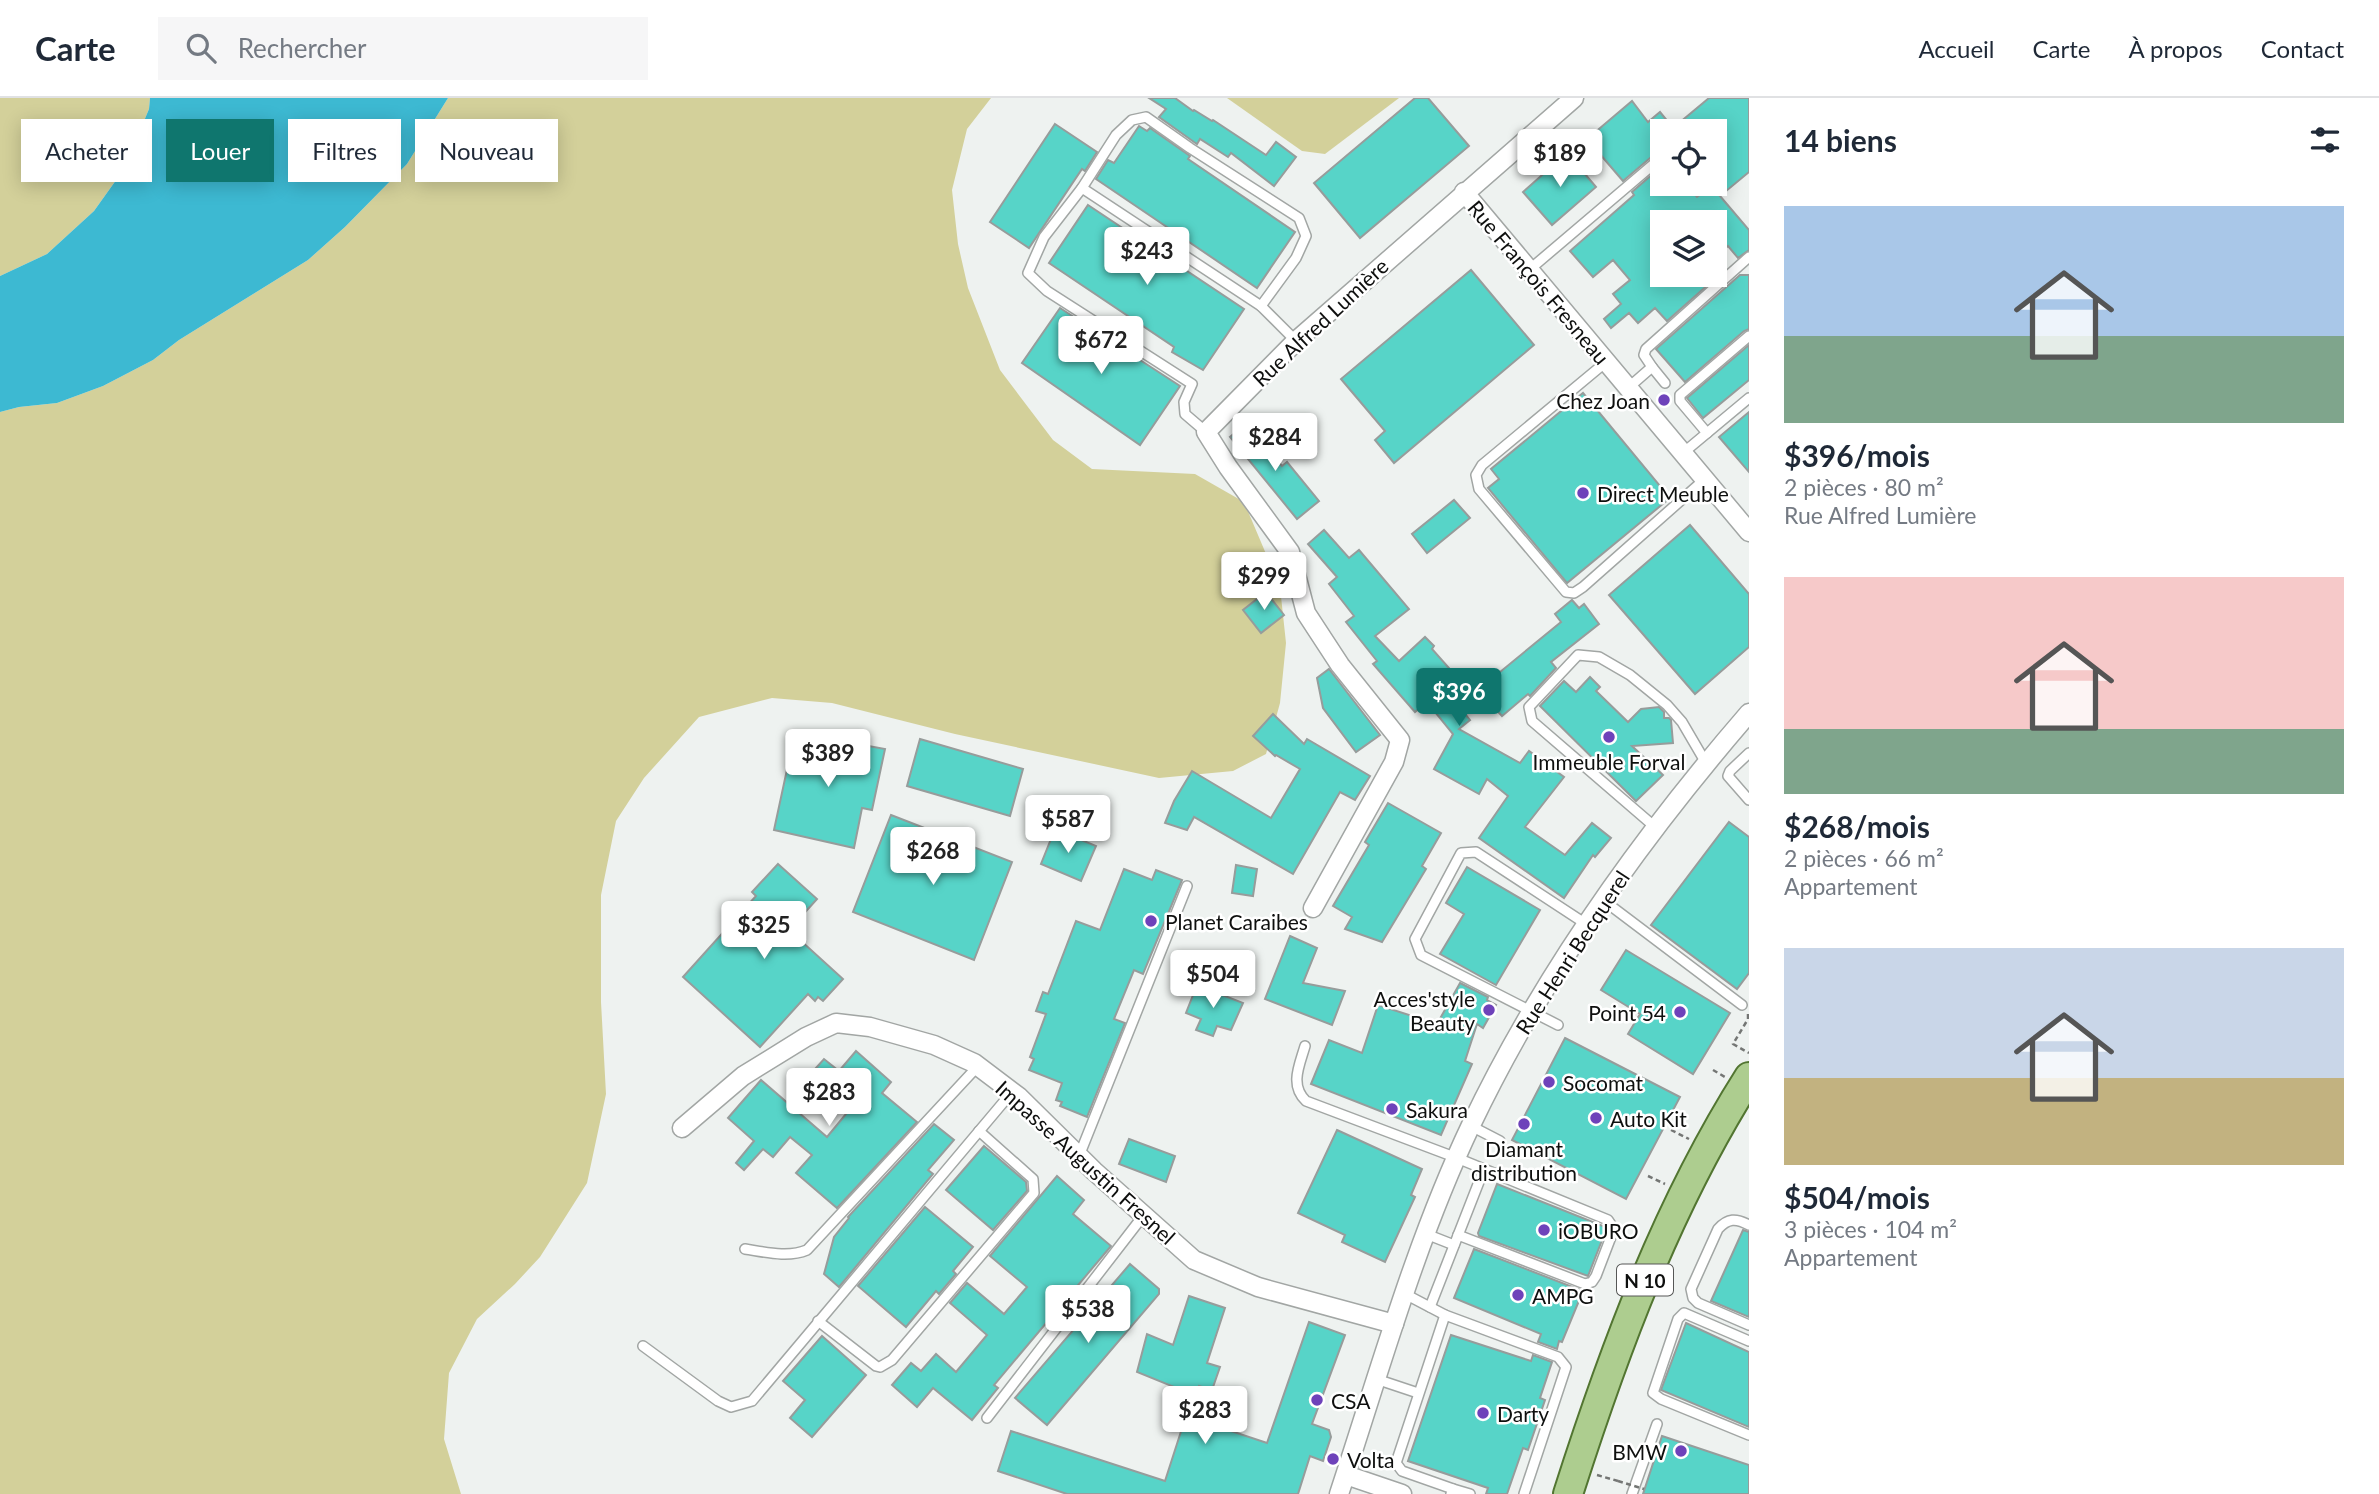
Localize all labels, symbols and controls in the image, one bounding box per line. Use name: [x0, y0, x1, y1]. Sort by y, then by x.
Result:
search box: [158, 17, 648, 80]
text: Carte: [35, 28, 116, 68]
icon: search: [182, 29, 220, 67]
text: Rechercher: [238, 32, 367, 64]
text: Accueil: [1918, 34, 1994, 63]
text: Carte: [2032, 34, 2090, 63]
text: À propos: [2128, 34, 2223, 63]
text: Contact: [2261, 34, 2344, 63]
chip: Acheter: [21, 119, 152, 182]
chip: Louer: [166, 119, 274, 182]
chip: Filtres: [288, 119, 401, 182]
chip: Nouveau: [415, 119, 558, 182]
map controls: [1650, 119, 1727, 287]
button: locate: [1650, 119, 1727, 196]
icon: filters: [2306, 121, 2344, 159]
text: 14 biens: [1784, 122, 1897, 158]
pin: $189: [1519, 130, 1601, 189]
text: $189: [1533, 138, 1587, 166]
street label: Rue François Fresneau: [1463, 195, 1615, 369]
button: layers: [1650, 210, 1727, 287]
pin: $243: [1106, 228, 1188, 287]
text: $243: [1120, 236, 1174, 264]
icon: home: [2001, 252, 2127, 378]
street label: Rue Alfred Lumière: [1247, 253, 1393, 391]
pin: $672: [1060, 316, 1142, 376]
text: $672: [1074, 325, 1128, 353]
place label: Chez Joan: [1556, 388, 1650, 413]
marker: Chez Joan: [1656, 392, 1672, 408]
pin: $284: [1234, 414, 1316, 473]
text: $284: [1248, 422, 1302, 450]
text: $396/mois: [1784, 437, 1930, 473]
text: 2 pièces · 80 m²: [1784, 473, 1944, 501]
place label: Direct Meuble: [1597, 481, 1729, 506]
marker: Direct Meuble: [1575, 485, 1591, 501]
text: Rue Alfred Lumière: [1784, 501, 1976, 529]
pin: $299: [1223, 552, 1305, 612]
text: $299: [1237, 561, 1291, 589]
icon: home: [2001, 623, 2127, 749]
pin: $396: [1418, 668, 1500, 728]
text: $396: [1432, 677, 1486, 705]
marker: Immeuble Forval: [1601, 729, 1617, 745]
pin: $389: [787, 730, 869, 789]
text: $389: [801, 738, 855, 766]
place label: Immeuble Forval: [1533, 749, 1685, 774]
pin: $587: [1027, 796, 1109, 855]
text: $587: [1041, 804, 1095, 832]
text: $268/mois: [1784, 808, 1930, 844]
pin: $268: [892, 828, 974, 887]
text: $268: [906, 836, 960, 864]
text: 2 pièces · 66 m²: [1784, 844, 1944, 872]
street label: Rue Henri Becquerel: [1510, 866, 1634, 1038]
text: Appartement: [1784, 872, 1917, 900]
pin: $325: [723, 902, 805, 961]
place label: Planet Caraibes: [1165, 909, 1308, 934]
text: $325: [737, 910, 791, 938]
marker: Planet Caraibes: [1143, 913, 1159, 929]
pin: $504: [1172, 950, 1254, 1010]
text: $504: [1186, 959, 1240, 987]
place label: Acces'style Beauty: [1374, 986, 1475, 1035]
icon: home: [2001, 994, 2127, 1120]
place label: Point 54: [1588, 1000, 1666, 1025]
marker: Acces'style Beauty: [1481, 1002, 1497, 1018]
marker: Point 54: [1672, 1004, 1688, 1020]
pin: $283: [788, 1068, 870, 1128]
place label: Socomat: [1563, 1070, 1644, 1095]
marker: Socomat: [1541, 1074, 1557, 1090]
street label: Impasse Augustin Fresnel: [991, 1075, 1181, 1249]
text: $283: [802, 1077, 856, 1105]
place label: Sakura: [1406, 1097, 1468, 1122]
marker: Sakura: [1384, 1101, 1400, 1117]
place label: Auto Kit: [1610, 1106, 1687, 1131]
marker: Auto Kit: [1588, 1110, 1604, 1126]
marker: Diamant distribution: [1516, 1116, 1532, 1132]
place label: Diamant distribution: [1471, 1136, 1577, 1185]
text: $504/mois: [1784, 1179, 1930, 1215]
text: 3 pièces · 104 m²: [1784, 1215, 1957, 1243]
place label: iOBURO: [1558, 1218, 1639, 1243]
marker: iOBURO: [1536, 1222, 1552, 1238]
text: Appartement: [1784, 1243, 1917, 1271]
road number: N 10: [1617, 1264, 1673, 1296]
place label: AMPG: [1532, 1283, 1594, 1308]
pin: $538: [1047, 1286, 1129, 1345]
marker: AMPG: [1510, 1287, 1526, 1303]
text: $538: [1061, 1294, 1115, 1322]
pin: $283: [1164, 1386, 1246, 1446]
place label: CSA: [1331, 1388, 1371, 1413]
marker: CSA: [1309, 1392, 1325, 1408]
text: $283: [1178, 1395, 1232, 1423]
place label: Darty: [1497, 1401, 1549, 1426]
marker: Darty: [1475, 1405, 1491, 1421]
place label: BMW: [1612, 1439, 1667, 1464]
marker: BMW: [1673, 1443, 1689, 1459]
place label: Volta: [1347, 1447, 1394, 1472]
marker: Volta: [1325, 1451, 1341, 1467]

